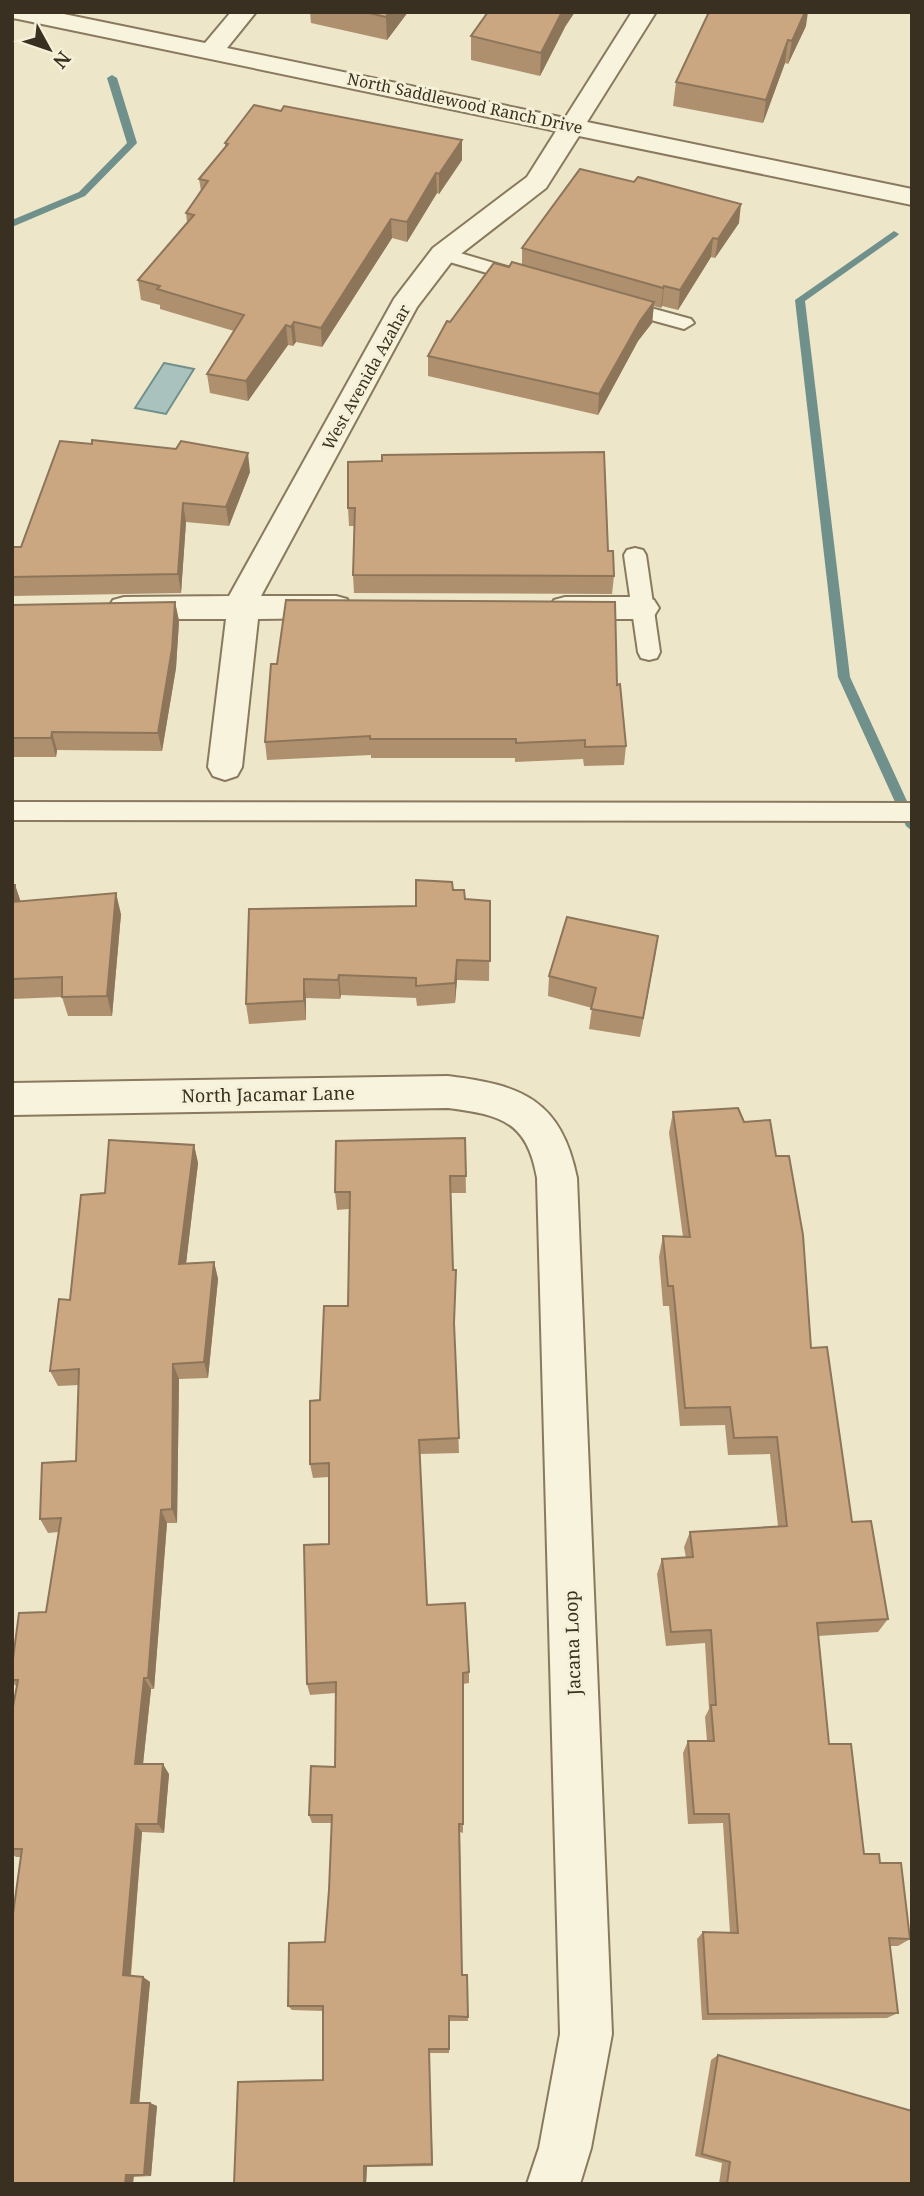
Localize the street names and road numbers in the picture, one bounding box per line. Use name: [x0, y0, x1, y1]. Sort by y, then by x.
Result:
street label: North Saddlewood Ranch Drive: [345, 67, 585, 139]
street label: West Avenida Azahar: [317, 300, 415, 454]
street label: North Jacamar Lane: [181, 1080, 355, 1108]
street label: Jacana Loop: [558, 1590, 586, 1697]

